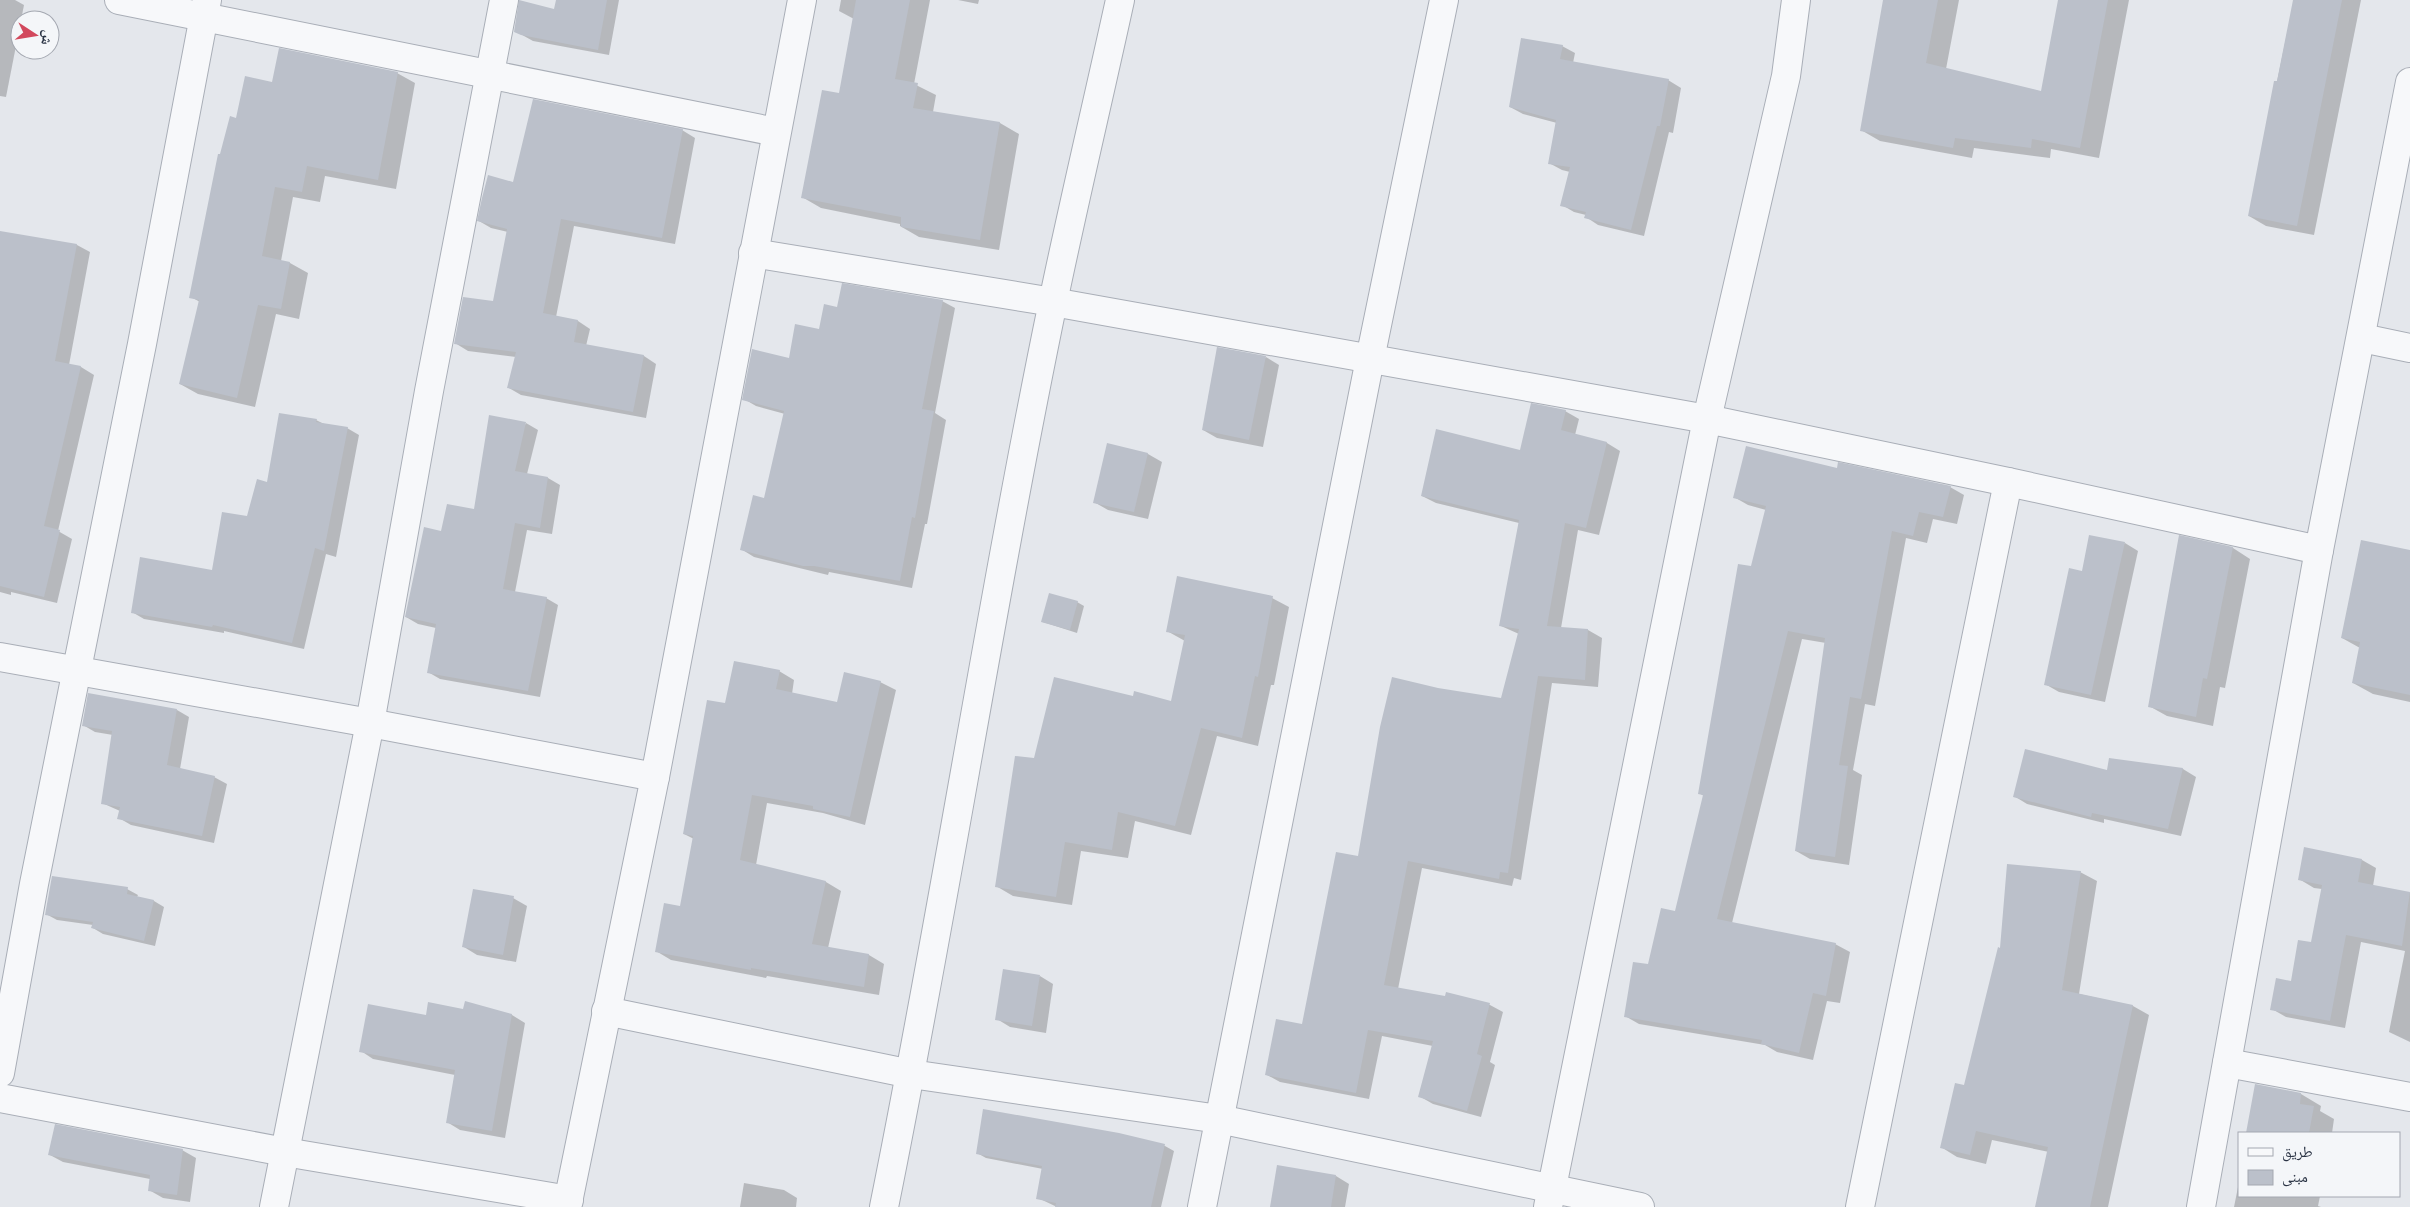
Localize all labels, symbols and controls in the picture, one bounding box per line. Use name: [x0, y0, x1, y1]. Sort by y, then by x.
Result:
north arrow: [10, 10, 60, 60]
text: ش: [37, 29, 57, 47]
legend: [2238, 1132, 2400, 1197]
text: طريق: [2282, 1143, 2313, 1162]
text: مبنى: [2282, 1168, 2308, 1187]

